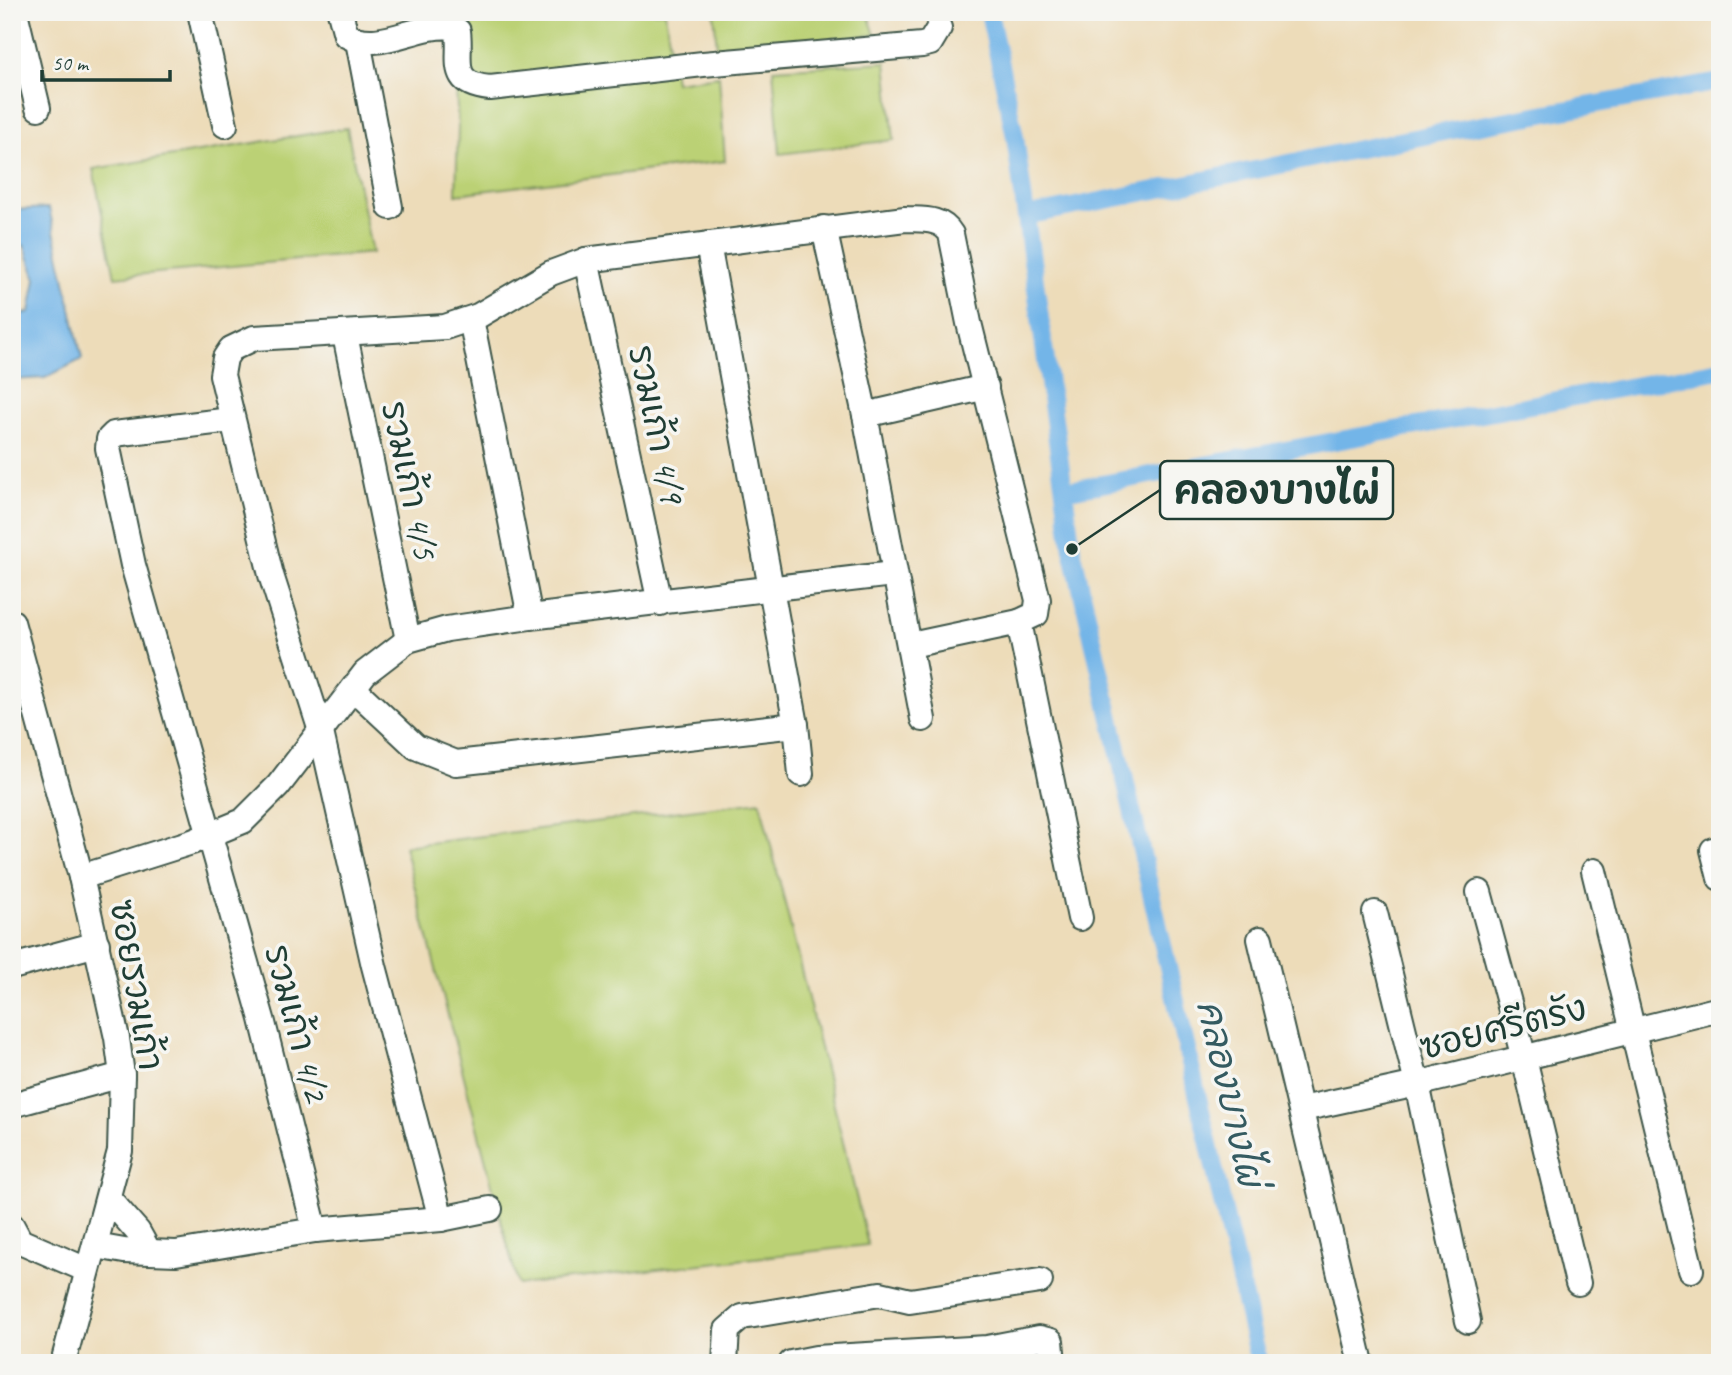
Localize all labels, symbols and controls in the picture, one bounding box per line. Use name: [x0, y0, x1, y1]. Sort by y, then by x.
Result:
scale bar: [42, 38, 170, 82]
text: 50 m: [52, 50, 90, 76]
street label: รวมเก้า 4/9: [618, 341, 697, 510]
street label: รวมเก้า 4/5: [371, 397, 450, 565]
callout: คลองบางไผ่: [1160, 461, 1393, 519]
text: คลองบางไผ่: [1174, 465, 1380, 514]
street label: ซอยรวมเก้า: [99, 896, 175, 1074]
street label: รวมเก้า 4/2: [254, 940, 341, 1109]
street label: ซอยศรีตรัง: [1415, 985, 1591, 1070]
water label: คลองบางไผ่: [1186, 995, 1277, 1197]

